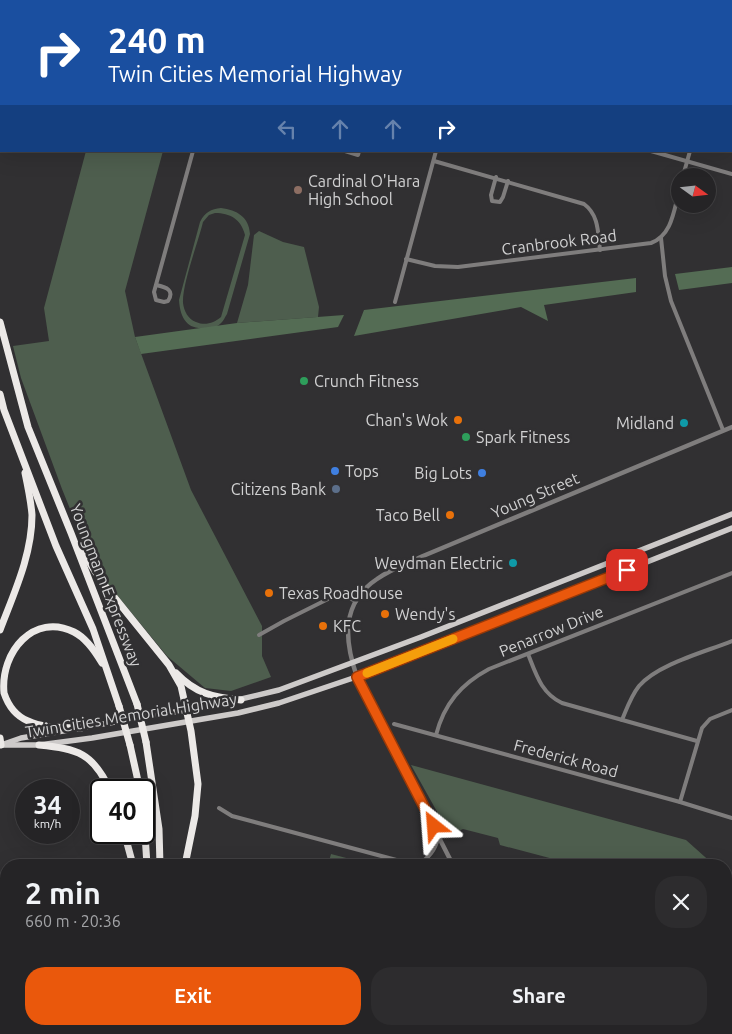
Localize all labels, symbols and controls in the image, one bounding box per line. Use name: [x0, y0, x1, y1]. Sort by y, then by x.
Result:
icon: right: [25, 20, 90, 85]
text: 240 m: [108, 20, 206, 60]
text: Twin Cities Memorial Highway: [108, 61, 402, 86]
icon: left: [273, 115, 301, 143]
icon: ahead: [326, 115, 354, 143]
icon: ahead: [379, 115, 407, 143]
icon: right: [432, 115, 460, 143]
north arrow: [671, 168, 716, 212]
map controls: [671, 168, 716, 213]
place label: Cardinal O'Hara High School: [308, 172, 420, 208]
marker: Cardinal O'Hara High School: [292, 184, 304, 196]
street label: Cranbrook Road: [500, 226, 618, 258]
place label: Crunch Fitness: [314, 372, 419, 390]
marker: Crunch Fitness: [298, 375, 310, 387]
place label: Chan's Wok: [366, 411, 448, 429]
marker: Chan's Wok: [452, 414, 464, 426]
place label: Midland: [616, 414, 674, 432]
marker: Midland: [678, 417, 690, 429]
place label: Spark Fitness: [476, 428, 570, 446]
marker: Spark Fitness: [460, 431, 472, 443]
place label: Tops: [345, 462, 379, 480]
place label: Big Lots: [414, 464, 472, 482]
marker: Tops: [329, 465, 341, 477]
marker: Big Lots: [476, 467, 488, 479]
street label: Young Street: [488, 468, 582, 522]
place label: Citizens Bank: [231, 480, 326, 498]
marker: Citizens Bank: [330, 483, 342, 495]
street label: Youngmann Expressway: [67, 501, 146, 669]
place label: Taco Bell: [376, 506, 440, 524]
marker: Taco Bell: [444, 509, 456, 521]
pin: [606, 549, 648, 591]
place label: Weydman Electric: [375, 554, 504, 572]
icon: arrive: [613, 556, 641, 584]
marker: Weydman Electric: [507, 557, 519, 569]
place label: Texas Roadhouse: [279, 584, 403, 602]
marker: Texas Roadhouse: [263, 587, 275, 599]
street label: Penarrow Drive: [496, 602, 606, 660]
place label: Wendy's: [395, 605, 455, 623]
marker: Wendy's: [379, 608, 391, 620]
place label: KFC: [333, 617, 361, 635]
marker: KFC: [317, 620, 329, 632]
street label: Twin Cities Memorial Highway: [24, 689, 238, 741]
street label: Frederick Road: [512, 735, 620, 781]
speed limit sign: 40: [90, 779, 155, 844]
text: 34: [33, 791, 62, 819]
position arrow: [407, 799, 459, 851]
text: km/h: [34, 817, 61, 830]
text: 2 min: [25, 876, 101, 910]
button: close: [655, 876, 707, 928]
text: 660 m · 20:36: [25, 912, 121, 930]
button: Exit: [25, 967, 361, 1025]
button: Share: [371, 967, 707, 1025]

